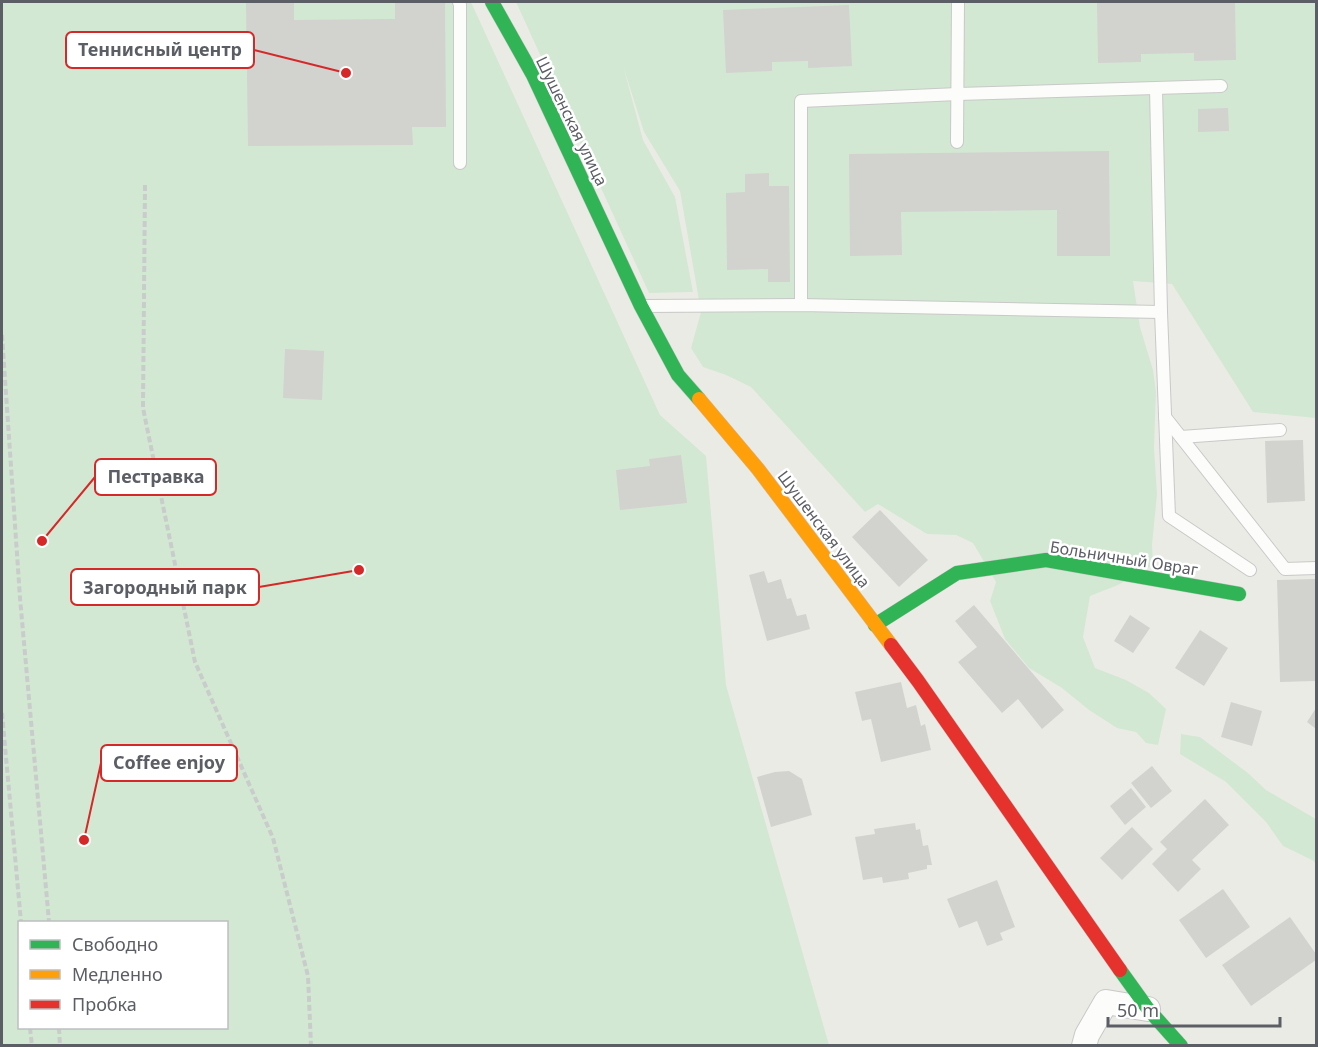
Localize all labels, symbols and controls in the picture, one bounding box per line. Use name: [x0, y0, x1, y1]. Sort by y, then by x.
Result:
callout: Теннисный центр: [66, 32, 254, 68]
text: Теннисный центр: [78, 37, 242, 61]
street label: Шушенская улица: [531, 53, 613, 189]
callout: Пестравка: [95, 459, 216, 495]
text: Пестравка: [107, 464, 205, 488]
street label: Шушенская улица: [773, 466, 875, 592]
street label: Больничный Овраг: [1048, 535, 1200, 581]
callout: Загородный парк: [71, 569, 259, 605]
text: Загородный парк: [83, 575, 247, 599]
callout: Coffee enjoy: [101, 745, 237, 781]
text: Coffee enjoy: [113, 750, 226, 774]
legend: [18, 921, 228, 1029]
text: Свободно: [72, 932, 158, 956]
text: Медленно: [72, 962, 163, 986]
scale bar: [1108, 990, 1280, 1028]
text: Пробка: [72, 992, 137, 1016]
text: 50 m: [1117, 998, 1159, 1022]

